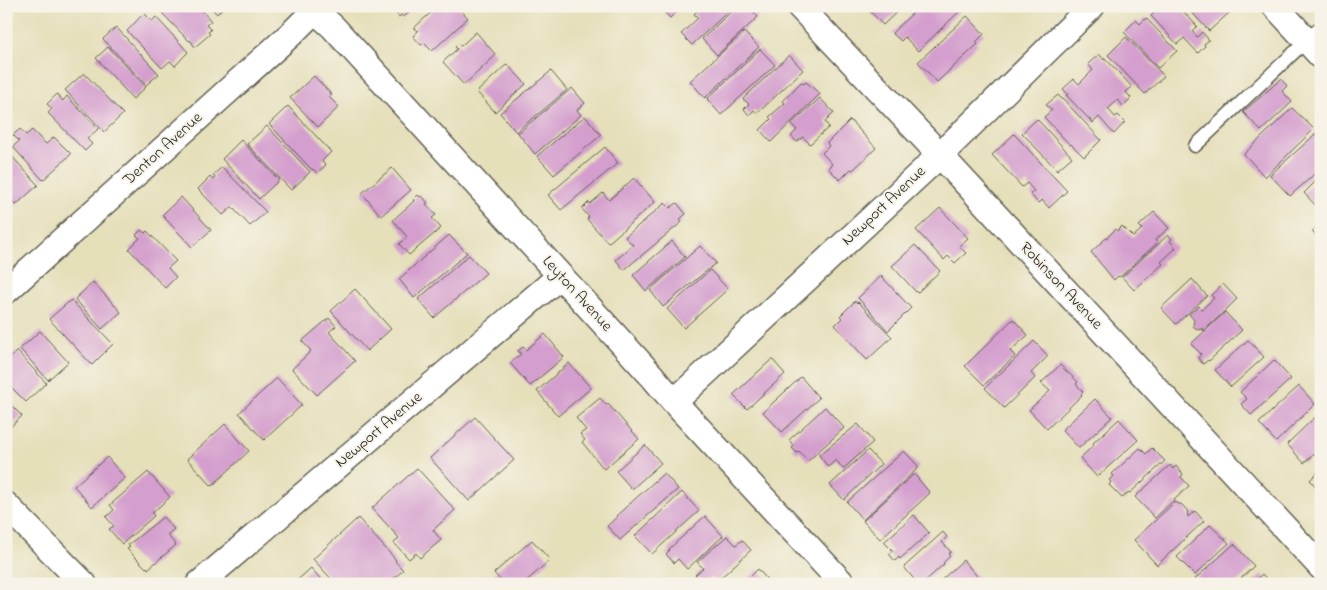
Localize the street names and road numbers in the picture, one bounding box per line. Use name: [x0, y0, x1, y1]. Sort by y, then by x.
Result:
street label: Denton Avenue: [117, 106, 209, 192]
street label: Newport Avenue: [836, 160, 932, 251]
street label: Robinson Avenue: [1014, 237, 1109, 336]
street label: Leyton Avenue: [536, 251, 618, 338]
street label: Newport Avenue: [330, 386, 429, 474]

